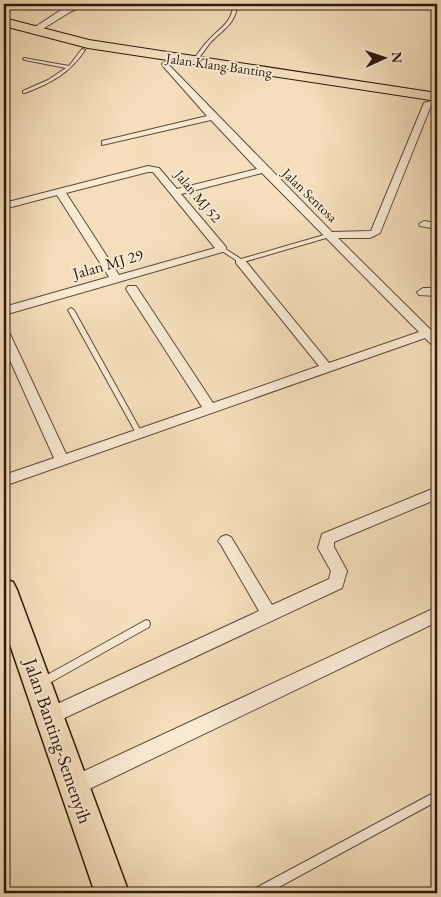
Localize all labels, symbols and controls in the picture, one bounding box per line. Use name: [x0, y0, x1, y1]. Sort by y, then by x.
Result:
north arrow: [358, 32, 408, 82]
street label: Jalan Klang Banting: [164, 49, 274, 81]
text: N: [388, 51, 406, 64]
street label: Jalan Sentosa: [278, 163, 342, 226]
street label: Jalan MJ 52: [170, 165, 225, 226]
street label: Jalan MJ 29: [69, 244, 146, 285]
street label: Jalan Banting-Semenyih: [17, 653, 98, 827]

